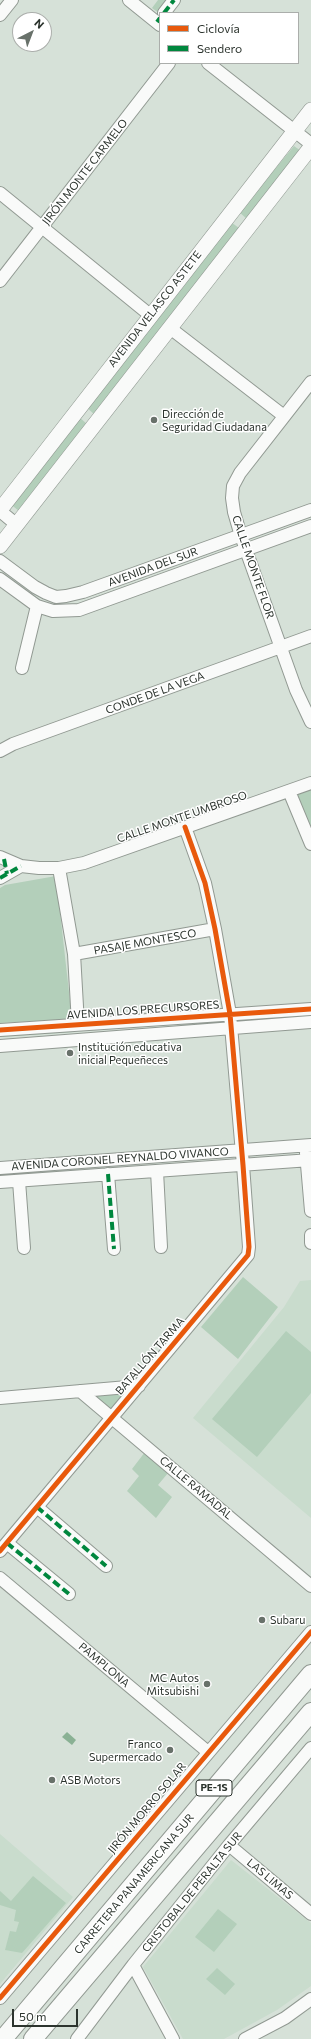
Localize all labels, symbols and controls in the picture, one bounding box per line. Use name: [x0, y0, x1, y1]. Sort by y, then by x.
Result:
north arrow: [12, 12, 52, 52]
legend: [159, 12, 299, 64]
text: N: [32, 16, 47, 31]
text: Ciclovía: [197, 21, 240, 35]
text: Sendero: [197, 41, 242, 55]
street label: JIRÓN MONTE CARMELO: [40, 116, 130, 228]
street label: AVENIDA VELASCO ASTETE: [106, 248, 204, 370]
place label: Dirección de Seguridad Ciudadana: [162, 407, 267, 433]
marker: Dirección de Seguridad Ciudadana: [149, 415, 159, 425]
street label: CALLE MONTE FLOR: [229, 514, 277, 620]
street label: AVENIDA DEL SUR: [106, 545, 200, 589]
street label: CONDE DE LA VEGA: [104, 669, 206, 717]
street label: CALLE MONTE UMBROSO: [115, 788, 249, 846]
street label: PASAJE MONTESCO: [93, 926, 197, 958]
street label: AVENIDA LOS PRECURSORES: [66, 998, 220, 1022]
place label: Institución educativa inicial Pequeñeces: [78, 1040, 182, 1066]
marker: Institución educativa inicial Pequeñeces: [65, 1048, 75, 1058]
street label: AVENIDA CORONEL REYNALDO VIVANCO: [11, 1145, 229, 1173]
street label: BATALLÓN TARMA: [113, 1315, 187, 1397]
street label: CALLE RAMADAL: [157, 1454, 235, 1522]
place label: Subaru: [270, 1613, 305, 1627]
marker: Subaru: [257, 1615, 267, 1625]
street label: PAMPLONA: [76, 1640, 132, 1690]
place label: MC Autos Mitsubishi: [147, 1671, 199, 1697]
marker: MC Autos Mitsubishi: [202, 1679, 212, 1689]
place label: Franco Supermercado: [89, 1737, 162, 1763]
marker: Franco Supermercado: [165, 1745, 175, 1755]
street label: JIRÓN MORRO SOLAR: [105, 1760, 189, 1856]
place label: ASB Motors: [60, 1773, 120, 1787]
marker: ASB Motors: [47, 1775, 57, 1785]
road number: PE-1S: [196, 1780, 232, 1796]
street label: CARRETERA PANAMERICANA SUR: [71, 1811, 197, 1957]
street label: CRISTOBAL DE PERALTA SUR: [139, 1829, 245, 1955]
street label: LAS LIMAS: [244, 1856, 296, 1902]
scale bar: [14, 2001, 80, 2027]
text: 50 m: [19, 2009, 47, 2023]

